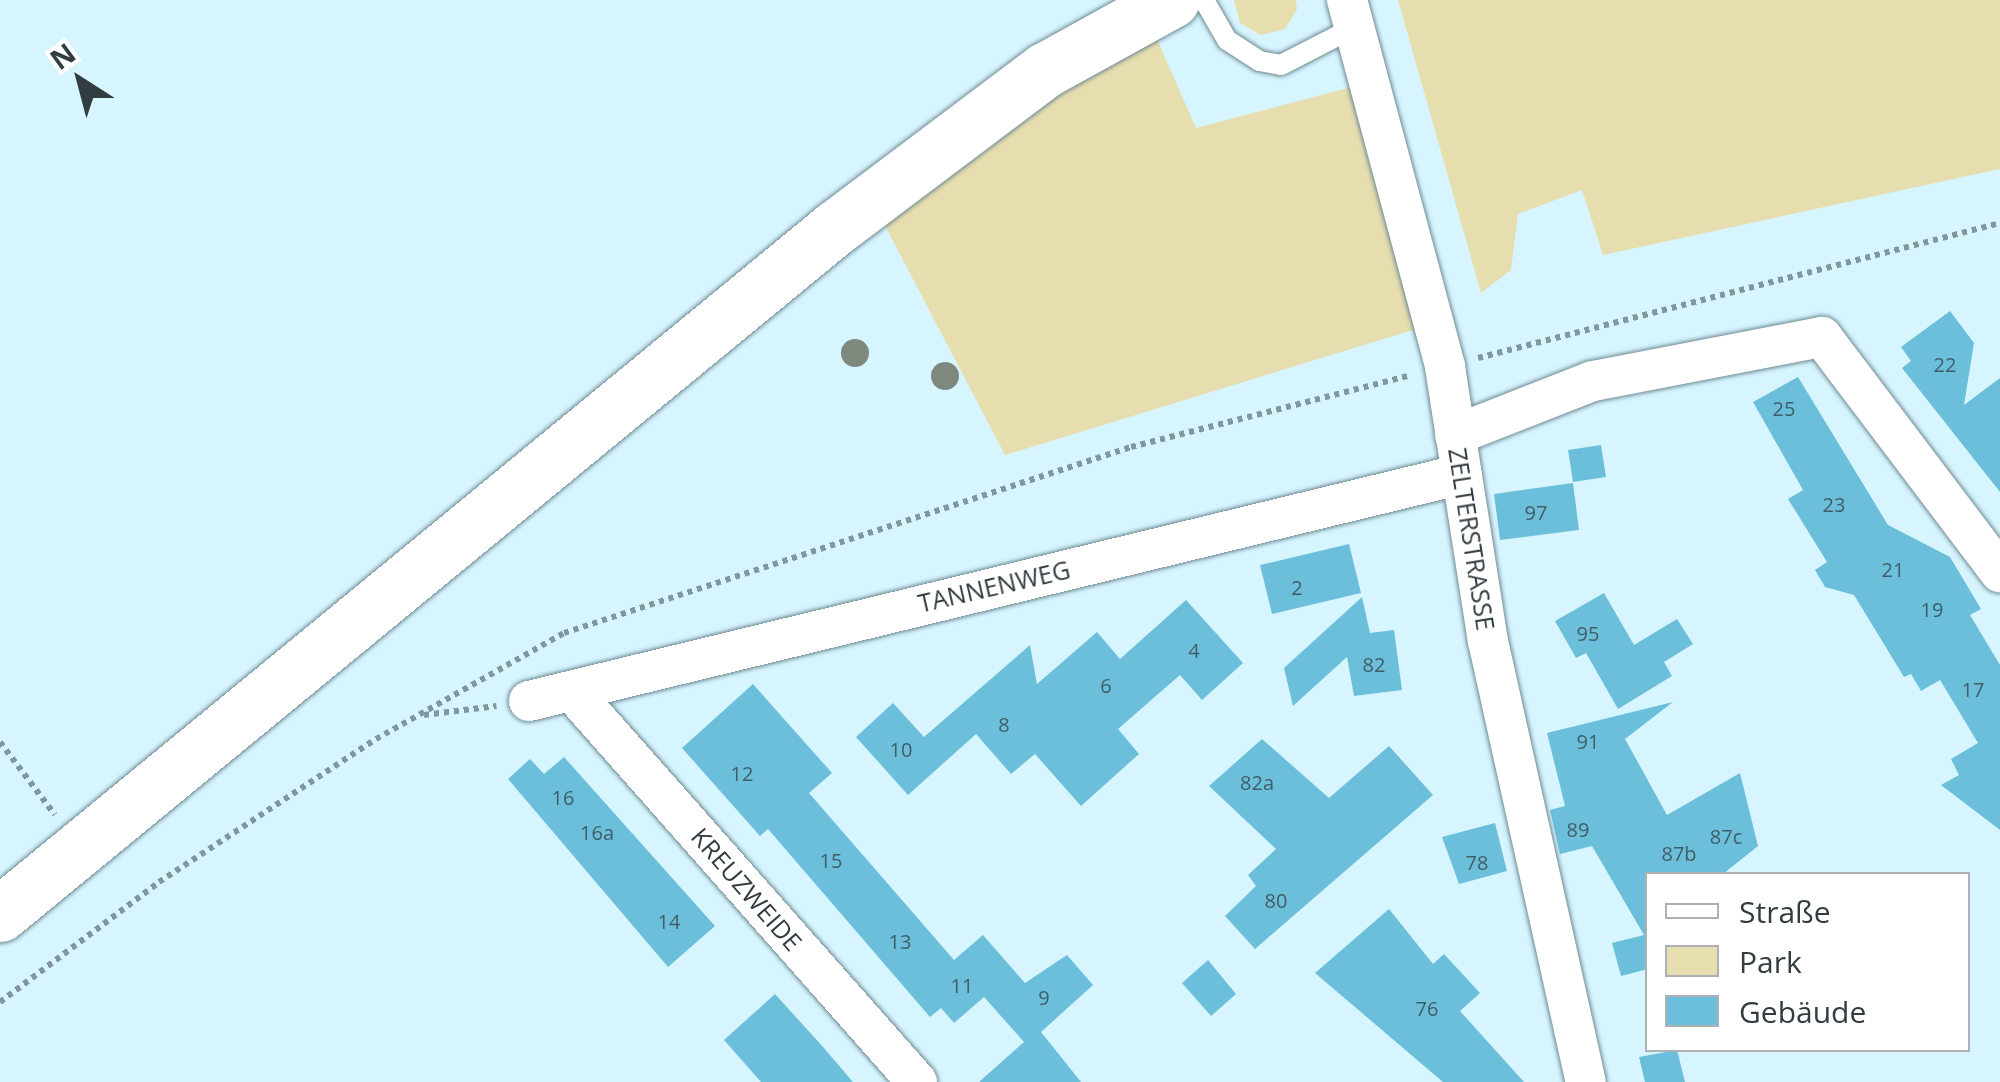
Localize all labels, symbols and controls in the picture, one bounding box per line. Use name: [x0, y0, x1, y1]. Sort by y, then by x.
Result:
north arrow: [30, 30, 130, 130]
text: N: [42, 34, 83, 78]
house number: 22: [1934, 352, 1956, 376]
house number: 25: [1773, 396, 1795, 420]
street label: ZELTERSTRASSE: [1443, 446, 1501, 632]
house number: 23: [1823, 492, 1845, 516]
house number: 97: [1525, 500, 1547, 524]
street label: TANNENWEG: [915, 554, 1073, 618]
house number: 21: [1882, 557, 1904, 581]
house number: 2: [1291, 575, 1303, 599]
house number: 19: [1921, 597, 1943, 621]
house number: 95: [1577, 621, 1599, 645]
house number: 4: [1188, 638, 1200, 662]
house number: 82: [1363, 652, 1385, 676]
house number: 6: [1100, 673, 1112, 697]
house number: 17: [1962, 677, 1984, 701]
house number: 8: [998, 712, 1010, 736]
house number: 91: [1577, 729, 1599, 753]
house number: 10: [890, 737, 912, 761]
house number: 12: [731, 761, 753, 785]
house number: 82a: [1240, 770, 1274, 794]
house number: 16: [552, 785, 574, 809]
house number: 89: [1567, 817, 1589, 841]
house number: 16a: [580, 820, 614, 844]
street label: KREUZWEIDE: [685, 821, 809, 957]
house number: 87c: [1710, 824, 1742, 848]
house number: 87b: [1661, 841, 1697, 865]
house number: 15: [820, 848, 842, 872]
house number: 78: [1466, 850, 1488, 874]
legend: [1645, 872, 1970, 1052]
house number: 80: [1265, 888, 1287, 912]
text: Straße: [1739, 891, 1831, 932]
house number: 14: [658, 909, 680, 933]
house number: 13: [889, 929, 911, 953]
text: Park: [1739, 941, 1802, 982]
house number: 11: [951, 973, 973, 997]
house number: 9: [1038, 985, 1050, 1009]
text: Gebäude: [1739, 991, 1866, 1032]
house number: 76: [1416, 996, 1438, 1020]

